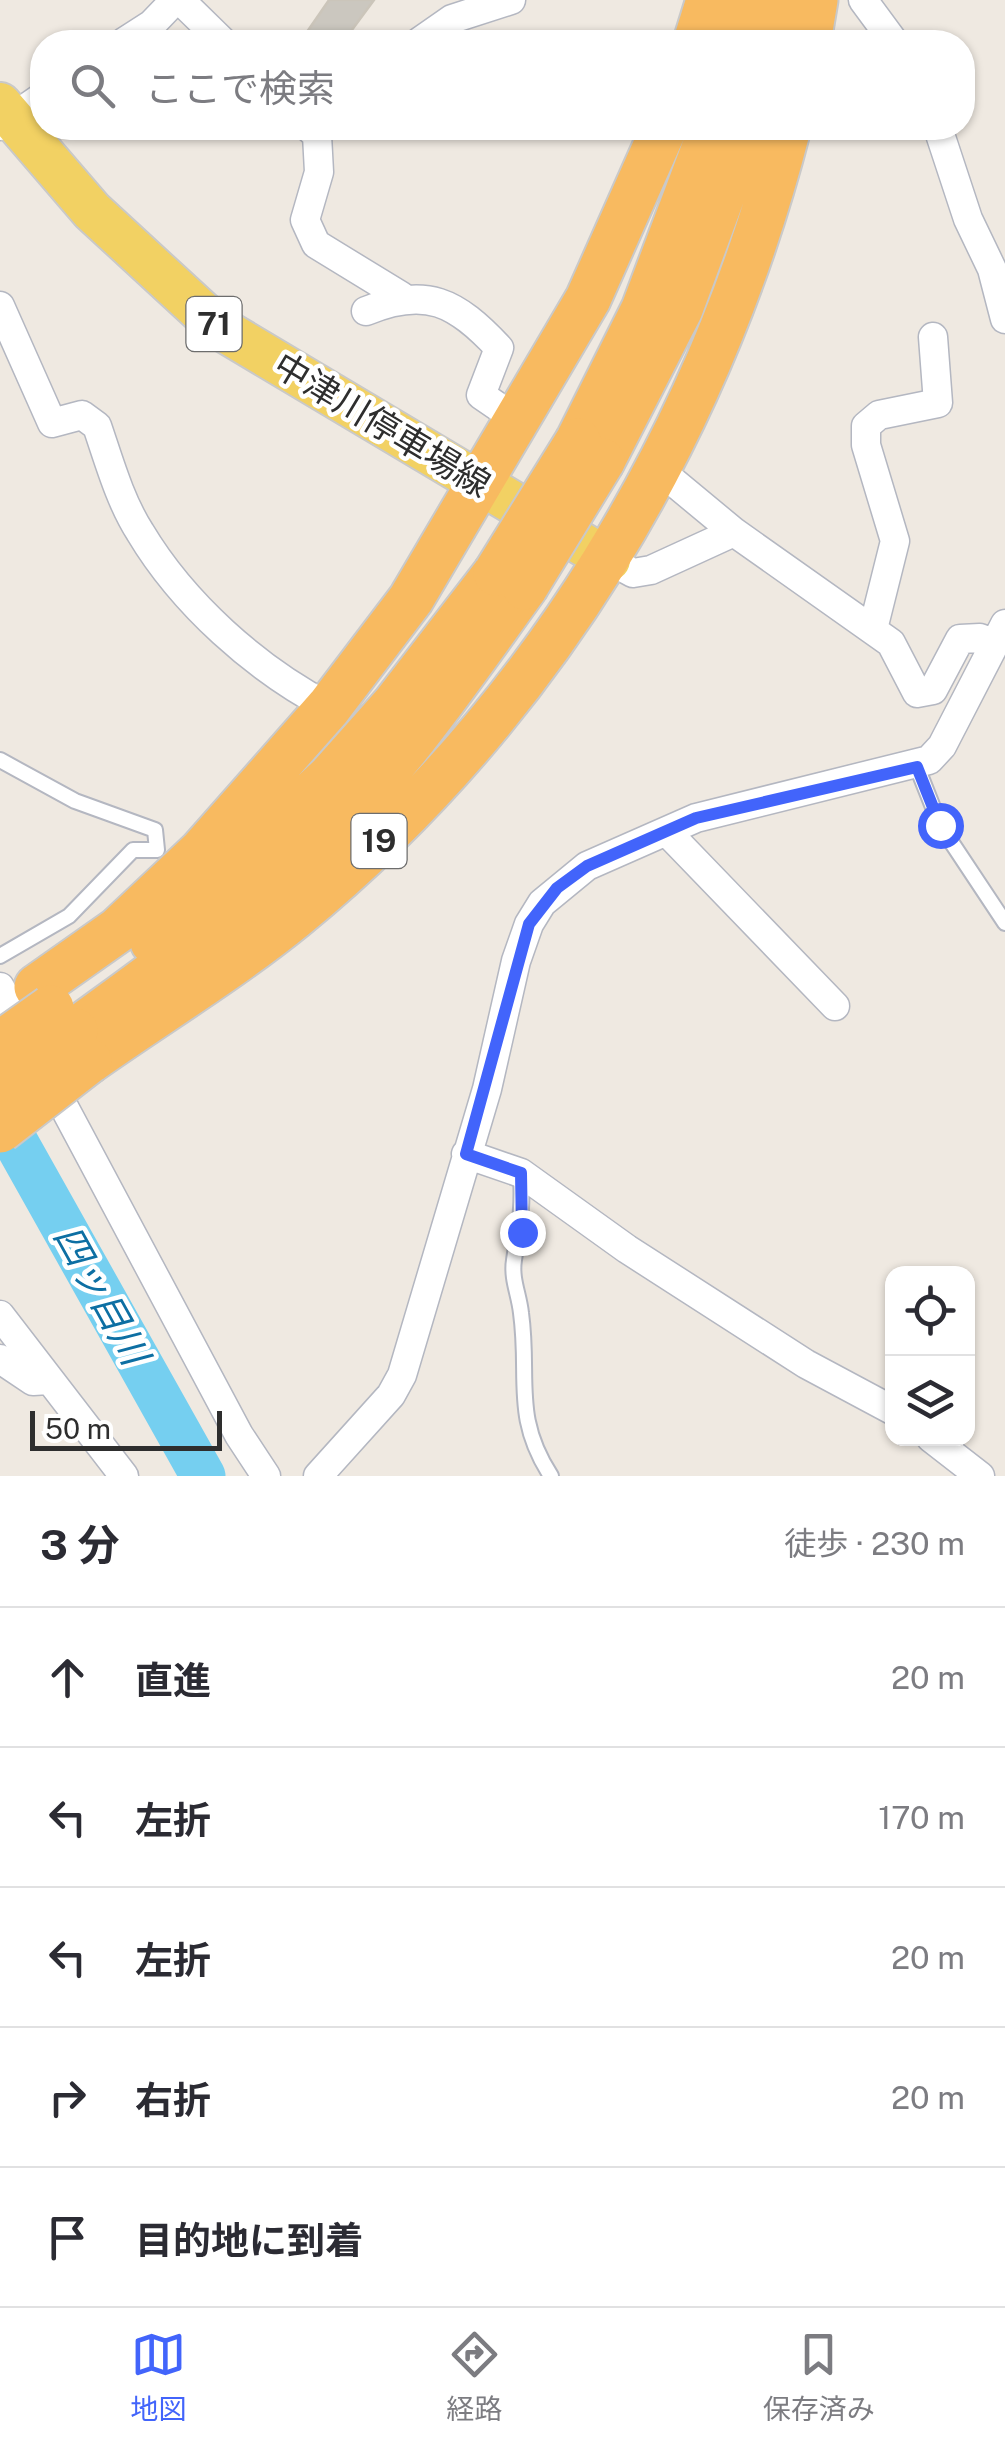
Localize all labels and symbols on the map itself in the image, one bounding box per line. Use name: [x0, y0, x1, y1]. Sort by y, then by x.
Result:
road number: 71: [186, 297, 242, 351]
street label: 中津川停車場線: [267, 344, 498, 505]
route start: [918, 803, 964, 849]
road number: 19: [352, 814, 406, 868]
route end: [500, 1210, 546, 1256]
water label: 四ッ目川: [45, 1217, 160, 1376]
scale bar: [30, 1406, 222, 1450]

